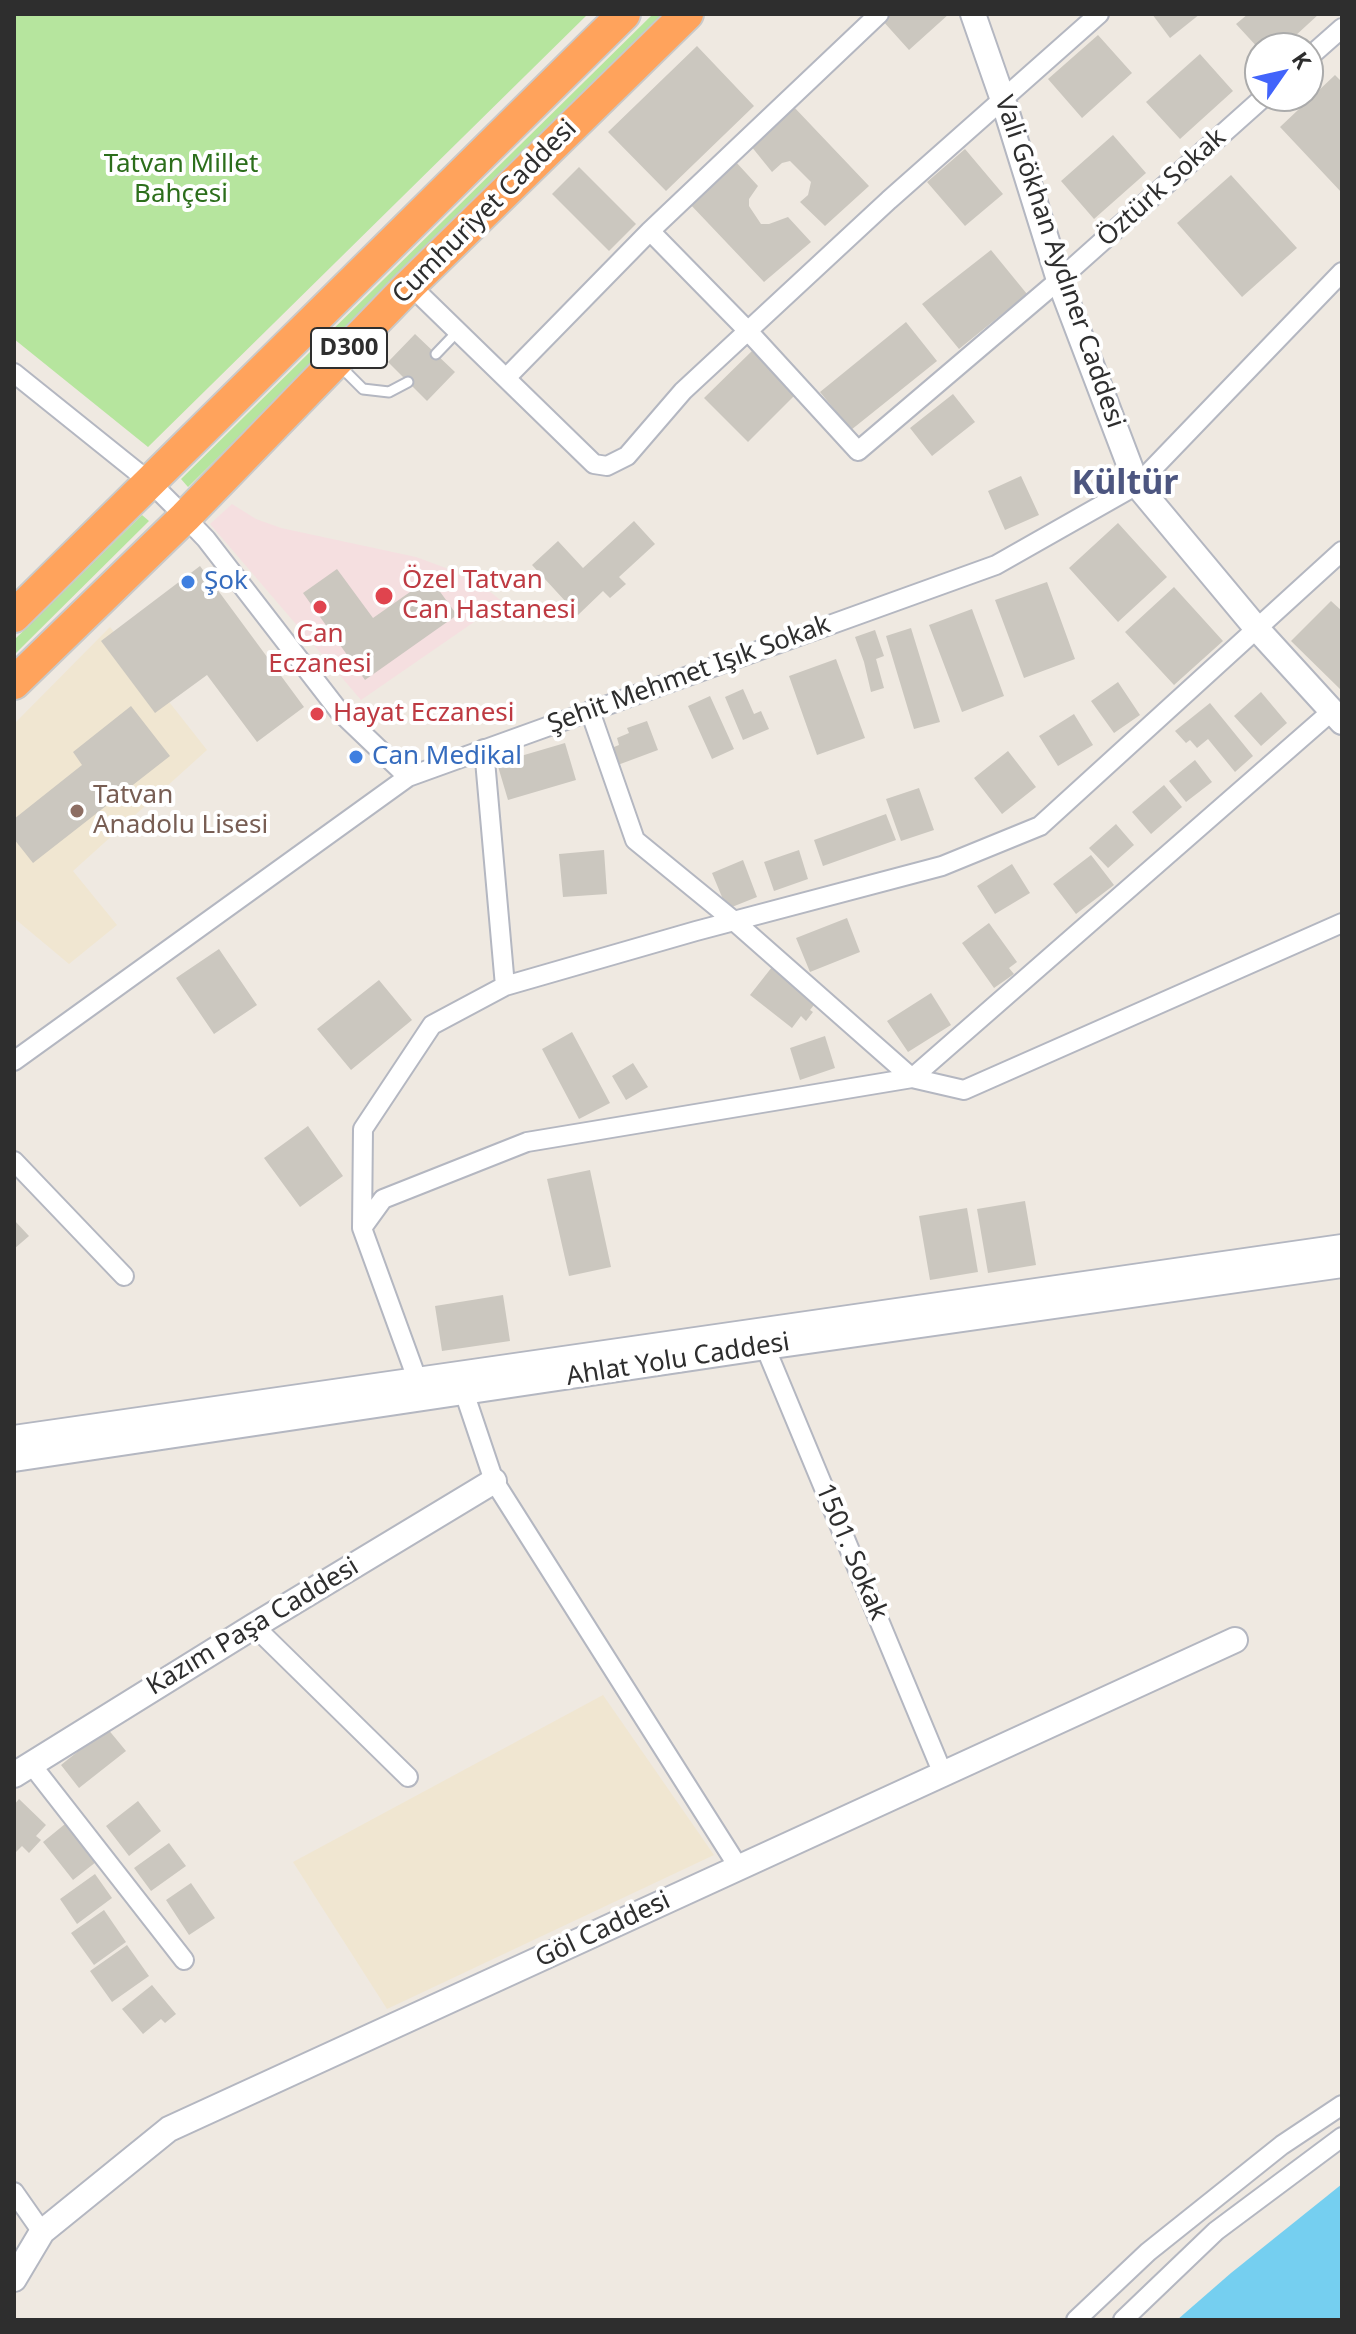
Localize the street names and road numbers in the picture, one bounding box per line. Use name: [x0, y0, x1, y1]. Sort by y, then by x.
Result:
street label: Vali Gökhan Aydıner Caddesi: [987, 92, 1131, 432]
street label: Cumhuriyet Caddesi: [387, 114, 583, 310]
street label: Öztürk Sokak: [1091, 122, 1233, 254]
road number: D300: [311, 328, 387, 368]
street label: Şehit Mehmet Işık Sokak: [544, 609, 834, 741]
street label: Ahlat Yolu Caddesi: [564, 1327, 792, 1393]
street label: 1501. Sokak: [808, 1479, 894, 1625]
street label: Kazım Paşa Caddesi: [141, 1551, 365, 1703]
street label: Göl Caddesi: [531, 1885, 675, 1975]

